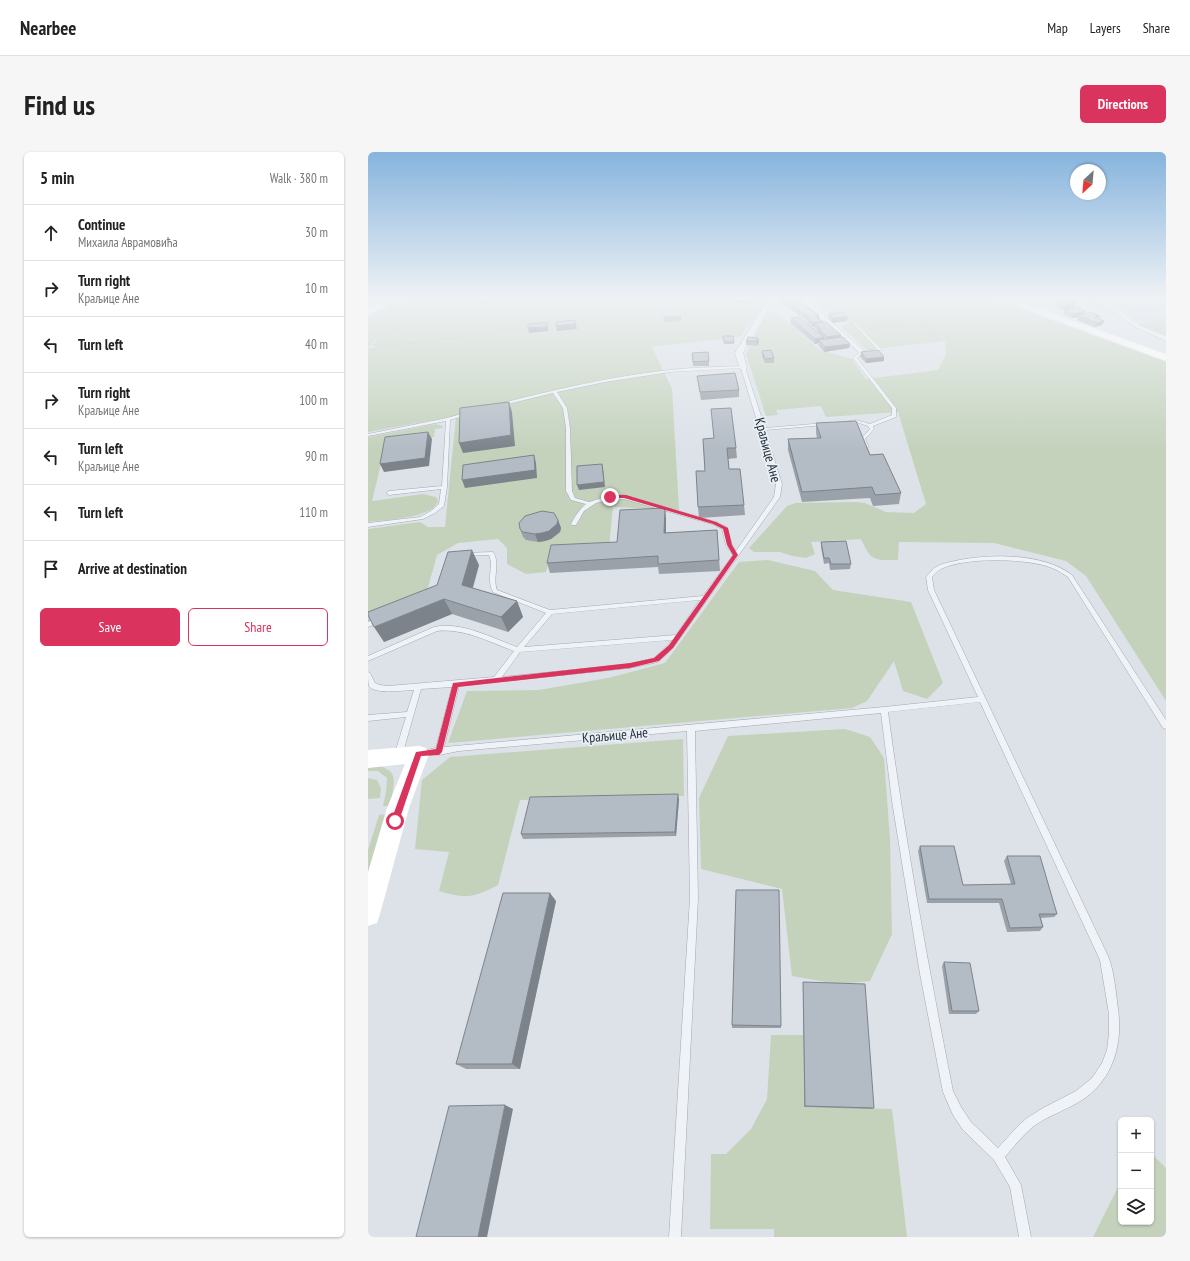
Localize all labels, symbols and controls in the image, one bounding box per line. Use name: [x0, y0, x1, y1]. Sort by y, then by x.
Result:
text: Nearbee: [20, 16, 77, 40]
text: Map: [1047, 19, 1068, 37]
text: Layers: [1090, 19, 1121, 37]
text: Share: [1143, 19, 1170, 37]
button: Directions: [1080, 85, 1166, 123]
text: Find us: [24, 86, 95, 123]
north arrow: [1070, 164, 1106, 200]
text: 5 min: [40, 167, 74, 189]
text: Walk · 380 m: [270, 170, 328, 187]
text: Continue: [78, 215, 125, 234]
icon: ahead: [40, 222, 62, 244]
text: 30 m: [305, 224, 328, 241]
text: Михаила Аврамовића: [78, 234, 178, 251]
text: Turn right: [78, 271, 130, 290]
icon: right: [40, 278, 62, 300]
text: 10 m: [305, 280, 328, 297]
text: Краљице Ане: [78, 290, 139, 307]
icon: left: [40, 334, 62, 356]
text: Turn left: [78, 335, 123, 354]
text: 40 m: [305, 336, 328, 353]
text: Turn right: [78, 383, 130, 402]
icon: right: [40, 390, 62, 412]
text: 100 m: [299, 392, 328, 409]
text: Краљице Ане: [78, 402, 139, 419]
street label: Краљице Ане: [751, 416, 785, 484]
text: Turn left: [78, 439, 123, 458]
icon: left: [40, 446, 62, 468]
text: 90 m: [305, 448, 328, 465]
text: Краљице Ане: [78, 458, 139, 475]
route end: [601, 488, 619, 506]
icon: left: [40, 502, 62, 524]
text: Turn left: [78, 503, 123, 522]
text: 110 m: [299, 504, 328, 521]
icon: arrive: [40, 558, 62, 580]
text: Arrive at destination: [78, 559, 187, 578]
button: Save: [40, 608, 180, 646]
button: Share: [188, 608, 328, 646]
street label: Краљице Ане: [581, 723, 649, 747]
route start: [386, 812, 404, 830]
map controls: [1118, 1117, 1154, 1225]
button: +: [1118, 1117, 1154, 1153]
button: −: [1118, 1153, 1154, 1189]
button: layers: [1118, 1189, 1154, 1225]

